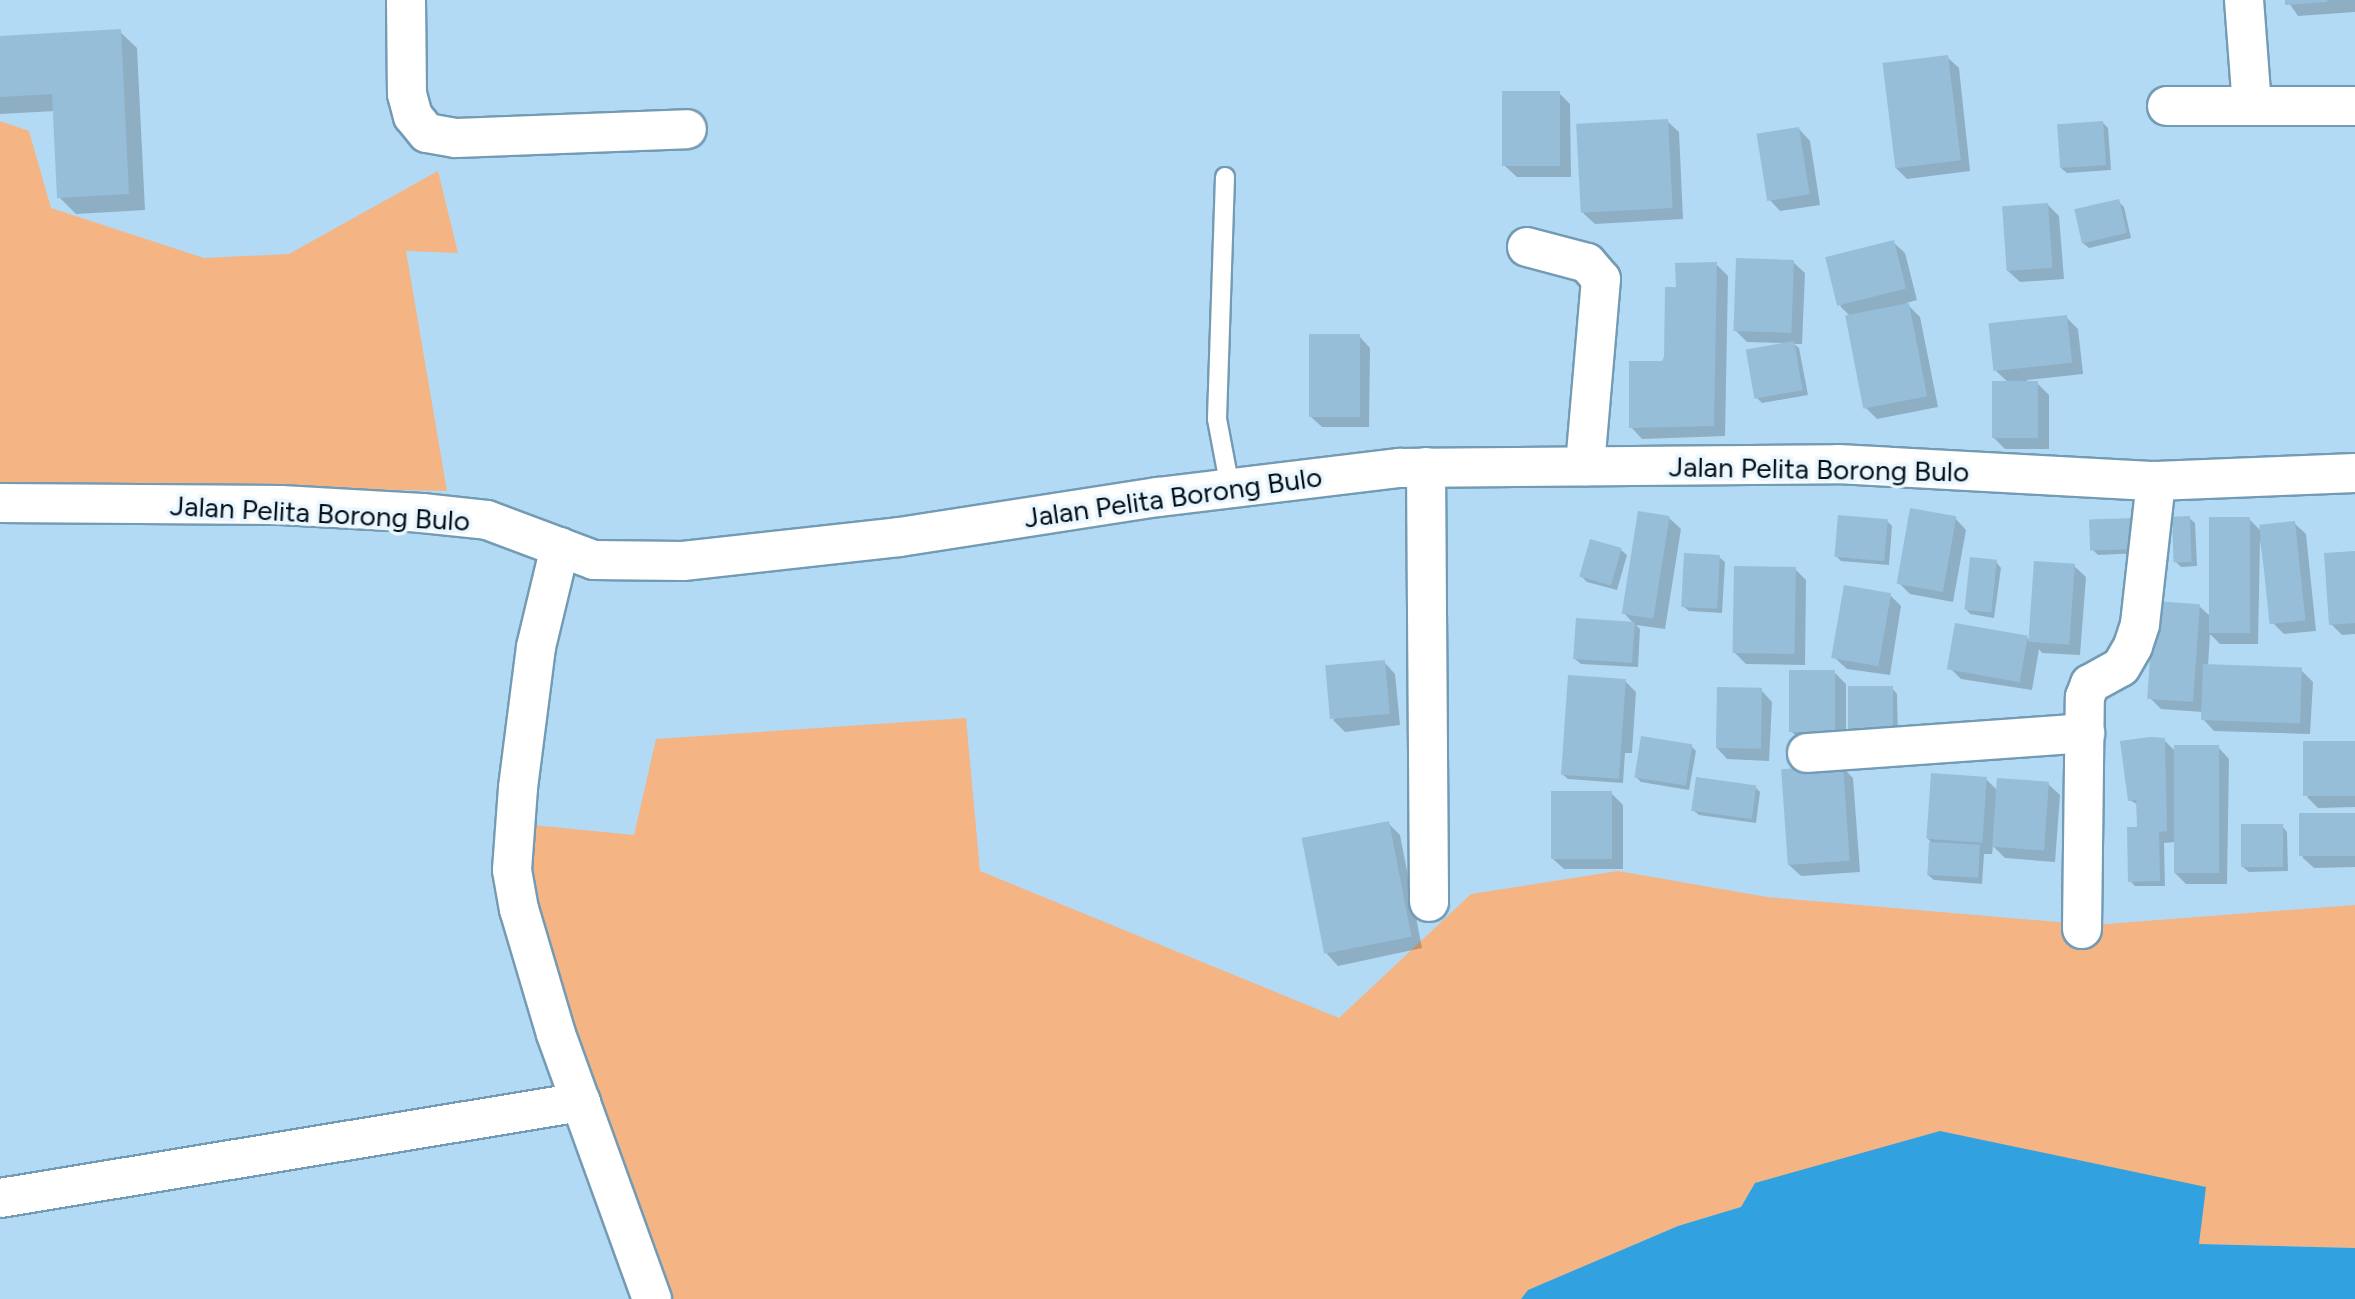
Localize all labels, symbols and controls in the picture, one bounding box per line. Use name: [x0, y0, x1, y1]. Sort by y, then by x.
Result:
street label: Jalan Pelita Borong Bulo: [1669, 450, 1969, 488]
street label: Jalan Pelita Borong Bulo: [1022, 459, 1324, 535]
street label: Jalan Pelita Borong Bulo: [169, 488, 471, 538]

